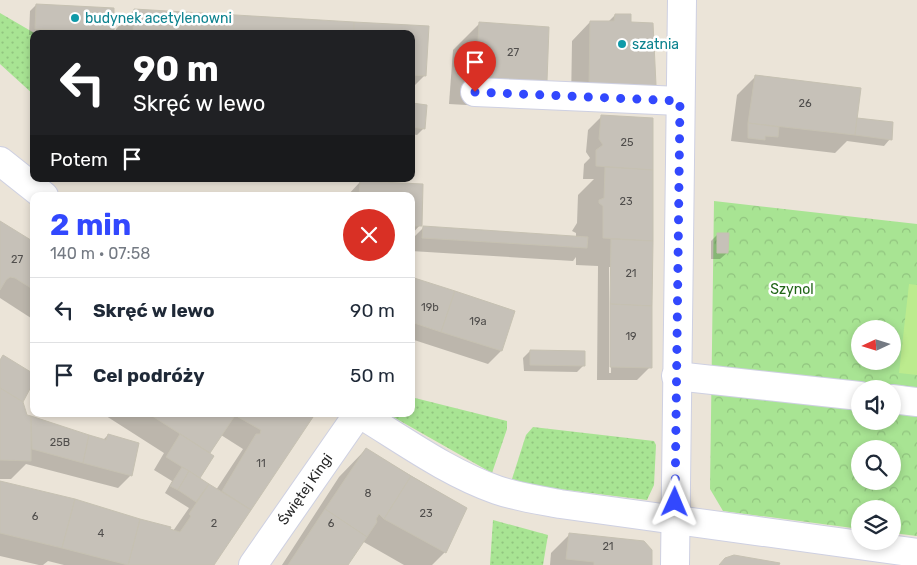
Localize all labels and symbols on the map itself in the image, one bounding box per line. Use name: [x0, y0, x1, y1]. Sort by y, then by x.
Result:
place label: budynek acetylenowni: [85, 10, 232, 27]
marker: budynek acetylenowni: [69, 12, 81, 24]
place label: szatnia: [632, 36, 679, 53]
marker: szatnia: [616, 38, 628, 50]
pin: [454, 41, 496, 92]
house number: 27: [507, 46, 519, 59]
house number: 26: [798, 97, 812, 110]
house number: 25: [621, 136, 634, 149]
house number: 23: [619, 195, 633, 208]
house number: 27: [11, 253, 23, 266]
house number: 21: [625, 267, 637, 280]
park label: Szynol: [770, 281, 814, 298]
house number: 19b: [421, 301, 439, 314]
house number: 19a: [469, 315, 487, 328]
north arrow: [851, 320, 901, 370]
house number: 19: [625, 330, 637, 343]
house number: 25B: [50, 436, 70, 449]
street label: Świętej Kingi: [274, 450, 336, 528]
house number: 11: [256, 457, 266, 470]
position arrow: [648, 475, 700, 527]
house number: 8: [365, 487, 372, 500]
house number: 23: [419, 507, 433, 520]
house number: 6: [32, 510, 39, 523]
house number: 2: [211, 517, 217, 530]
house number: 6: [328, 517, 335, 530]
house number: 4: [98, 527, 105, 540]
house number: 21: [602, 540, 614, 553]

